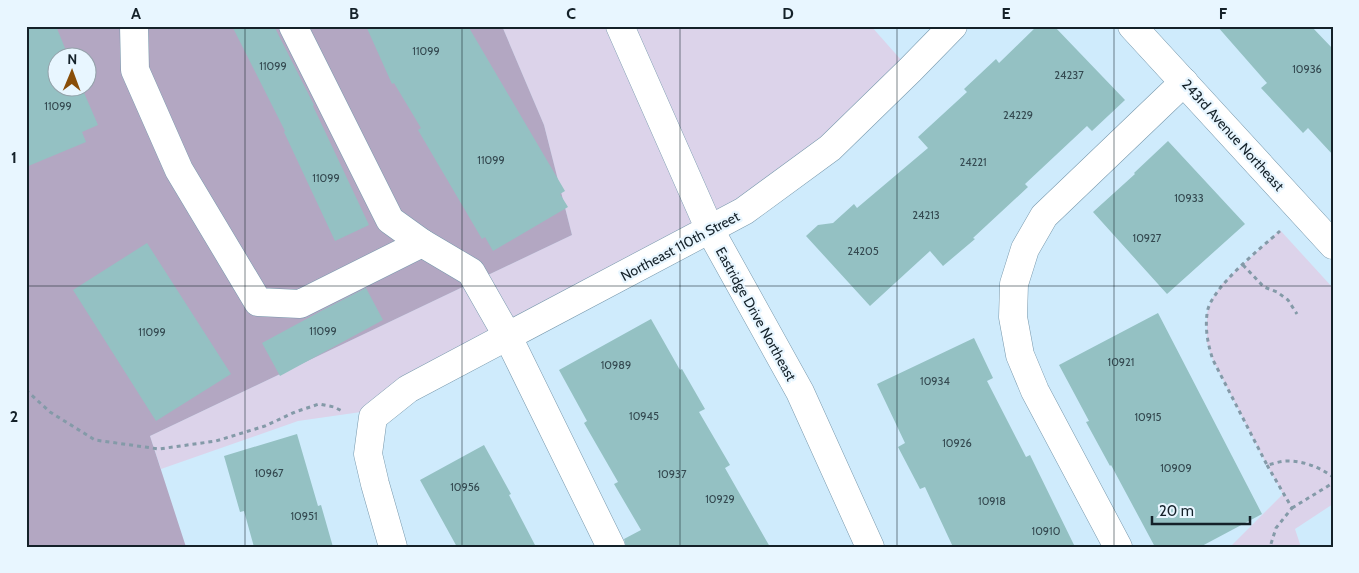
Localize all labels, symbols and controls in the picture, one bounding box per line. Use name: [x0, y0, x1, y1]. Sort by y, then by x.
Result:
text: A: [131, 4, 141, 23]
text: B: [349, 4, 359, 23]
text: C: [566, 4, 576, 23]
text: D: [782, 4, 794, 23]
text: E: [1001, 4, 1011, 23]
text: F: [1219, 4, 1228, 23]
house number: 11099: [412, 44, 440, 58]
north arrow: [48, 48, 98, 98]
text: N: [67, 50, 77, 68]
house number: 11099: [259, 59, 287, 73]
house number: 10936: [1292, 62, 1322, 76]
house number: 24237: [1054, 68, 1084, 82]
street label: 243rd Avenue Northeast: [1178, 75, 1288, 195]
house number: 11099: [44, 99, 72, 113]
house number: 24229: [1003, 108, 1033, 122]
text: 1: [11, 148, 17, 167]
house number: 11099: [477, 153, 505, 167]
house number: 24221: [959, 155, 987, 169]
house number: 11099: [312, 171, 340, 185]
house number: 10933: [1174, 191, 1204, 205]
street label: Northeast 110th Street: [618, 207, 743, 285]
house number: 24213: [912, 208, 940, 222]
house number: 10927: [1133, 231, 1162, 245]
street label: Eastridge Drive Northeast: [712, 244, 800, 384]
house number: 24205: [847, 244, 879, 258]
house number: 11099: [309, 324, 337, 338]
house number: 11099: [138, 325, 166, 339]
house number: 10921: [1108, 355, 1134, 369]
house number: 10989: [601, 358, 631, 372]
house number: 10934: [920, 374, 951, 388]
text: 2: [10, 407, 18, 426]
house number: 10945: [629, 409, 659, 423]
house number: 10915: [1134, 410, 1162, 424]
house number: 10926: [942, 436, 972, 450]
house number: 10909: [1160, 461, 1192, 475]
house number: 10967: [254, 466, 284, 480]
house number: 10937: [658, 467, 687, 481]
house number: 10956: [450, 480, 480, 494]
house number: 10929: [705, 492, 735, 506]
scale bar: [1152, 493, 1249, 525]
house number: 10918: [978, 494, 1006, 508]
text: 20 m: [1159, 502, 1194, 520]
house number: 10951: [290, 509, 318, 523]
house number: 10910: [1032, 524, 1061, 538]

